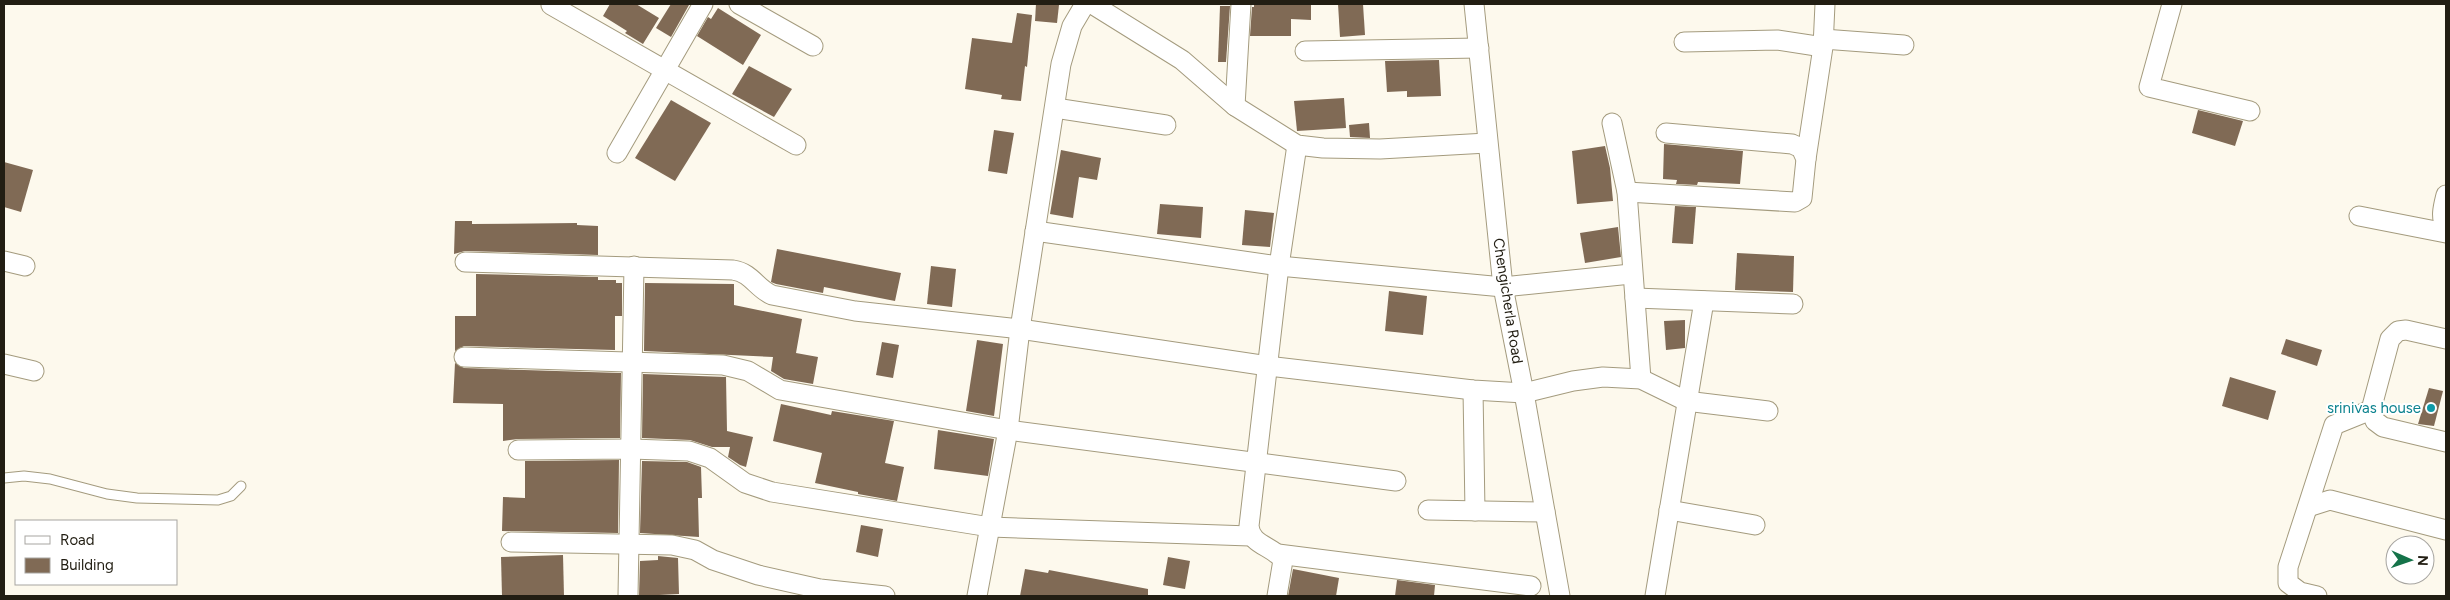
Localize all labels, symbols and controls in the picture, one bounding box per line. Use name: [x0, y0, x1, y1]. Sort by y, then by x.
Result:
street label: Chengicherla Road: [1489, 237, 1527, 365]
place label: srinivas house: [2327, 399, 2421, 417]
marker: srinivas house: [2425, 402, 2437, 414]
legend: [15, 520, 178, 585]
text: Road: [60, 531, 95, 549]
north arrow: [2385, 535, 2435, 585]
text: N: [2414, 555, 2431, 566]
text: Building: [60, 556, 114, 574]

